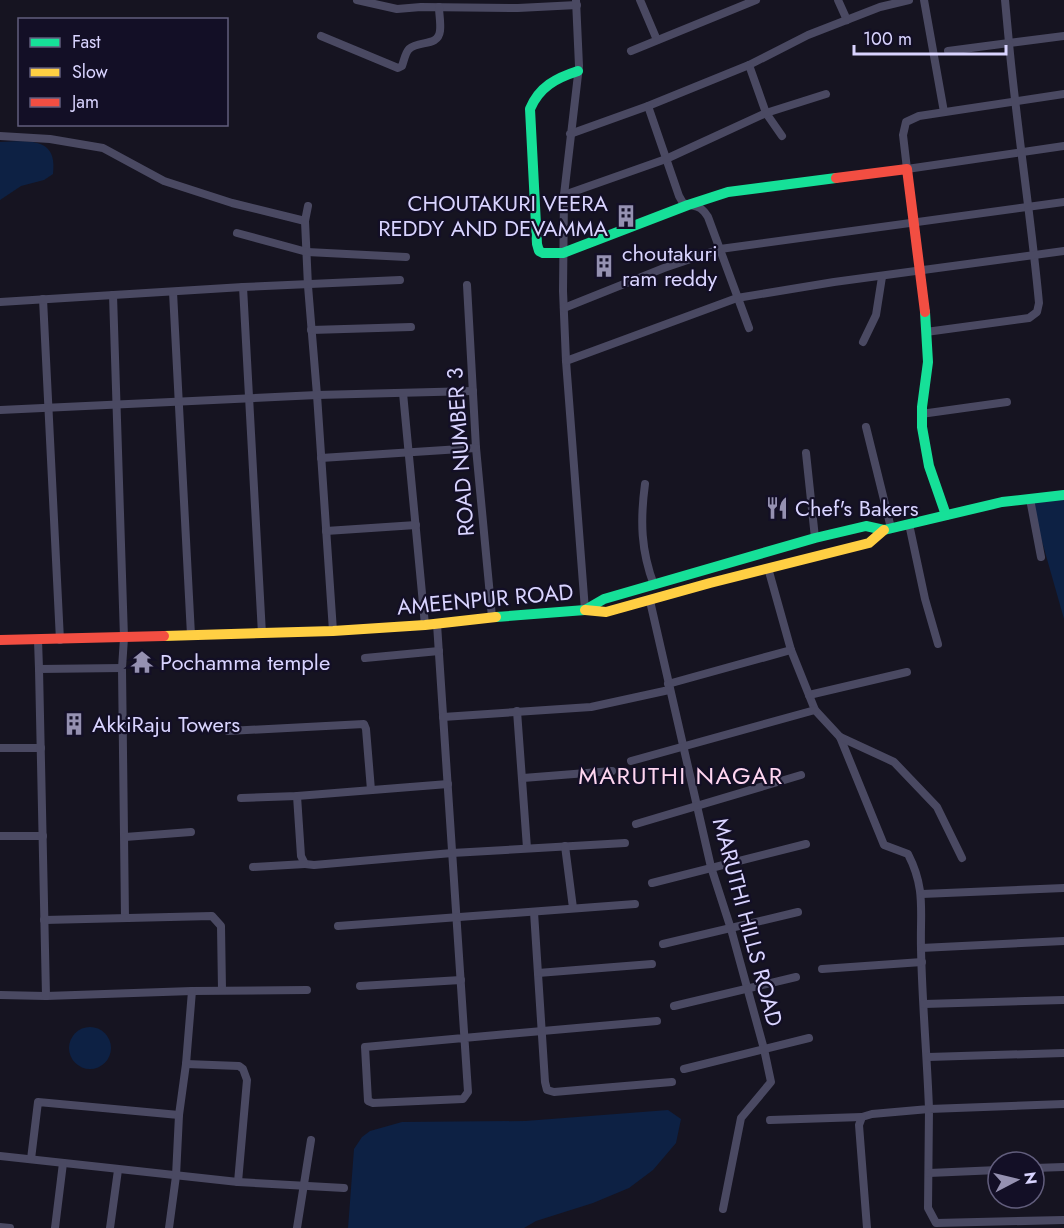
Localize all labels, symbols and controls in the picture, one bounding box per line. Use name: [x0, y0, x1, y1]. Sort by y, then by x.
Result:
legend: [18, 18, 228, 126]
scale bar: [854, 18, 1006, 56]
text: 100 m: [863, 26, 912, 52]
text: Fast: [72, 29, 101, 55]
text: Slow: [72, 59, 109, 85]
text: Jam: [70, 89, 99, 115]
place label: CHOUTAKURI VEERA REDDY AND DEVAMMA: [378, 187, 608, 244]
building icon: CHOUTAKURI VEERA REDDY AND DEVAMMA: [613, 203, 639, 229]
place label: choutakuri ram reddy: [622, 237, 718, 294]
building icon: choutakuri ram reddy: [591, 253, 617, 279]
street label: ROAD NUMBER 3: [438, 367, 482, 537]
place label: Chef's Bakers: [795, 492, 919, 524]
restaurant icon: Chef's Bakers: [764, 495, 790, 521]
street label: AMEENPUR ROAD: [396, 575, 575, 623]
place label: Pochamma temple: [160, 646, 330, 678]
temple icon: Pochamma temple: [129, 649, 155, 675]
place label: AkkiRaju Towers: [92, 708, 240, 740]
building icon: AkkiRaju Towers: [61, 711, 87, 737]
district label: MARUTHI NAGAR: [578, 758, 784, 793]
street label: MARUTHI HILLS ROAD: [705, 814, 791, 1030]
north arrow: [986, 1150, 1046, 1210]
text: N: [1018, 1171, 1043, 1186]

